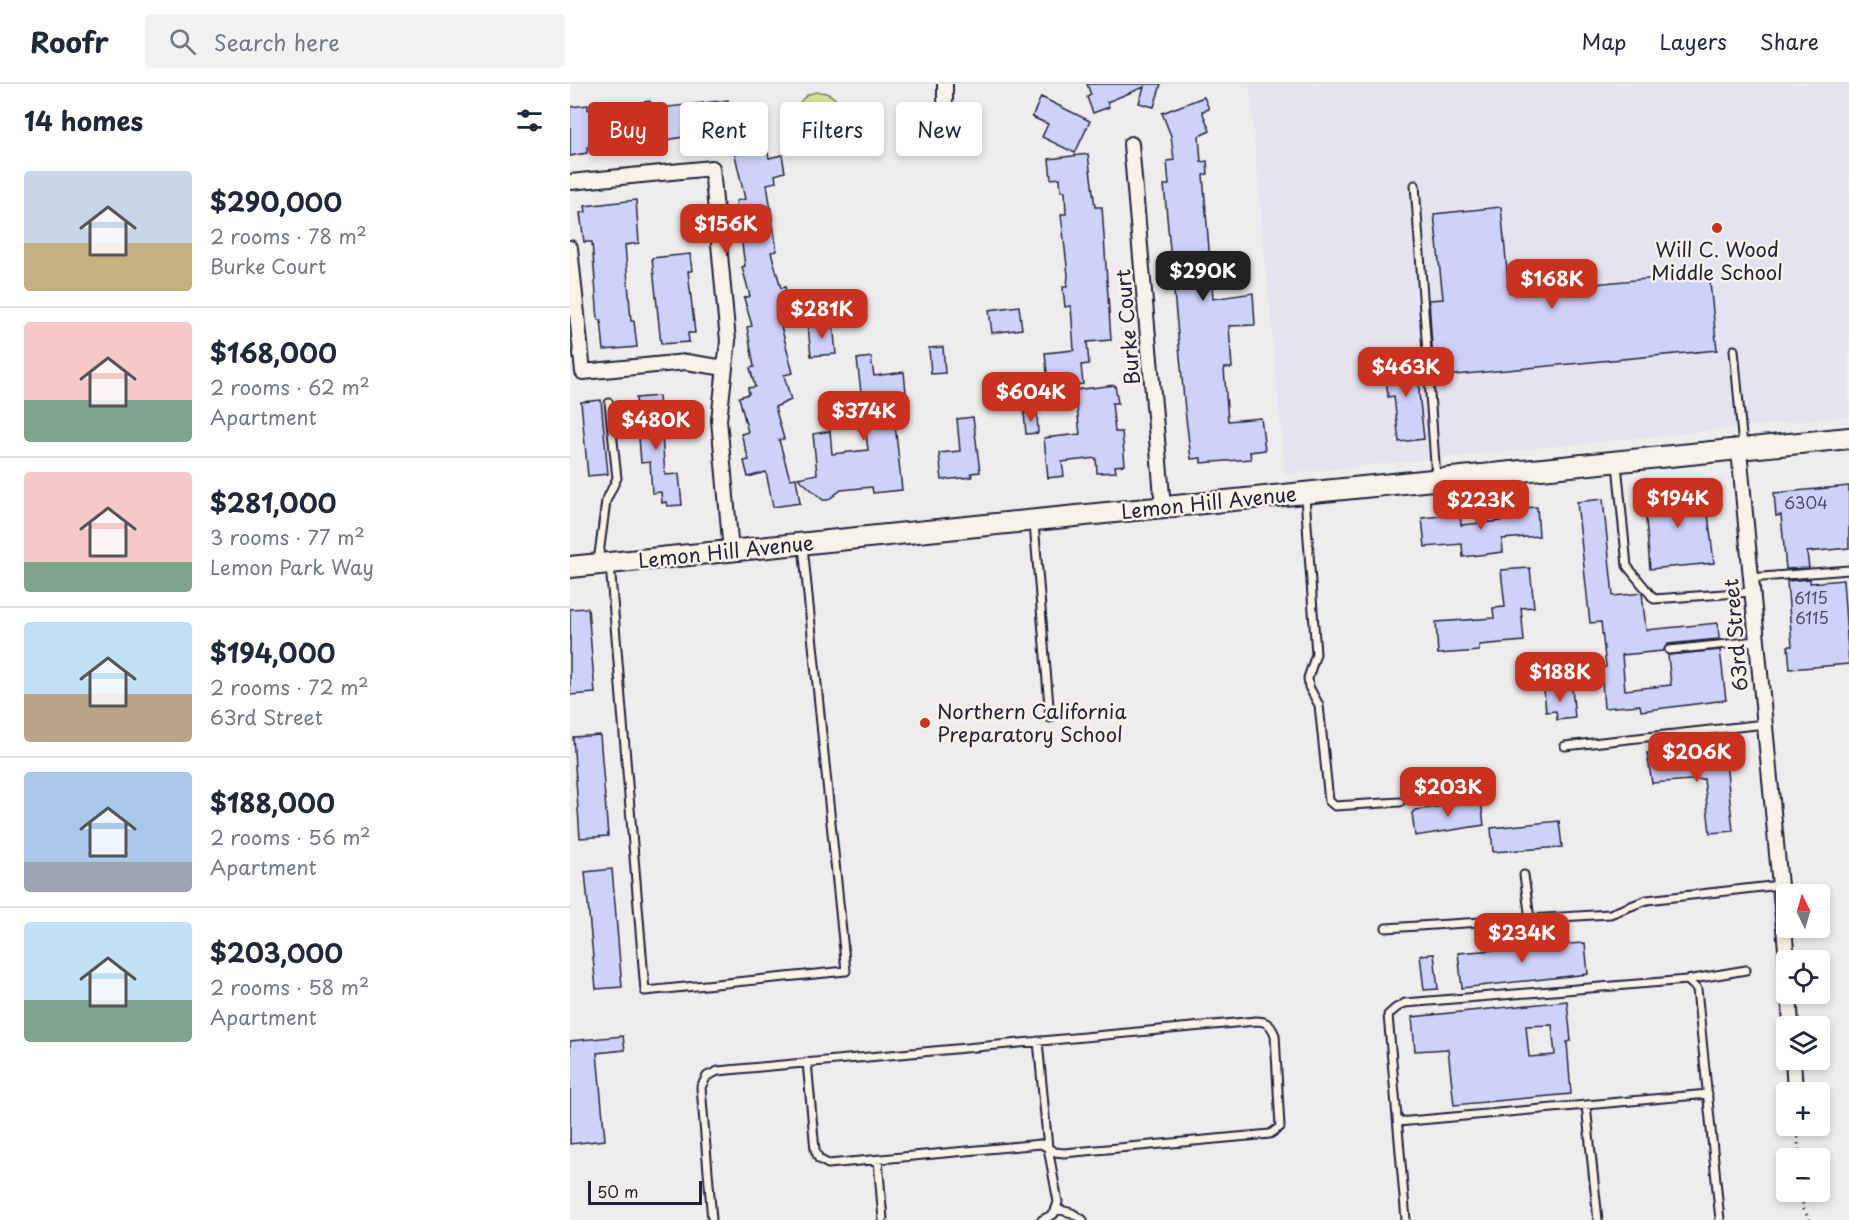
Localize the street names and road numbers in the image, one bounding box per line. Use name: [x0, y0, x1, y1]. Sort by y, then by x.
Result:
street label: Burke Court: [1107, 268, 1147, 386]
street label: Lemon Hill Avenue: [1120, 478, 1298, 526]
street label: Lemon Hill Avenue: [637, 527, 815, 575]
street label: 63rd Street: [1715, 578, 1755, 693]

